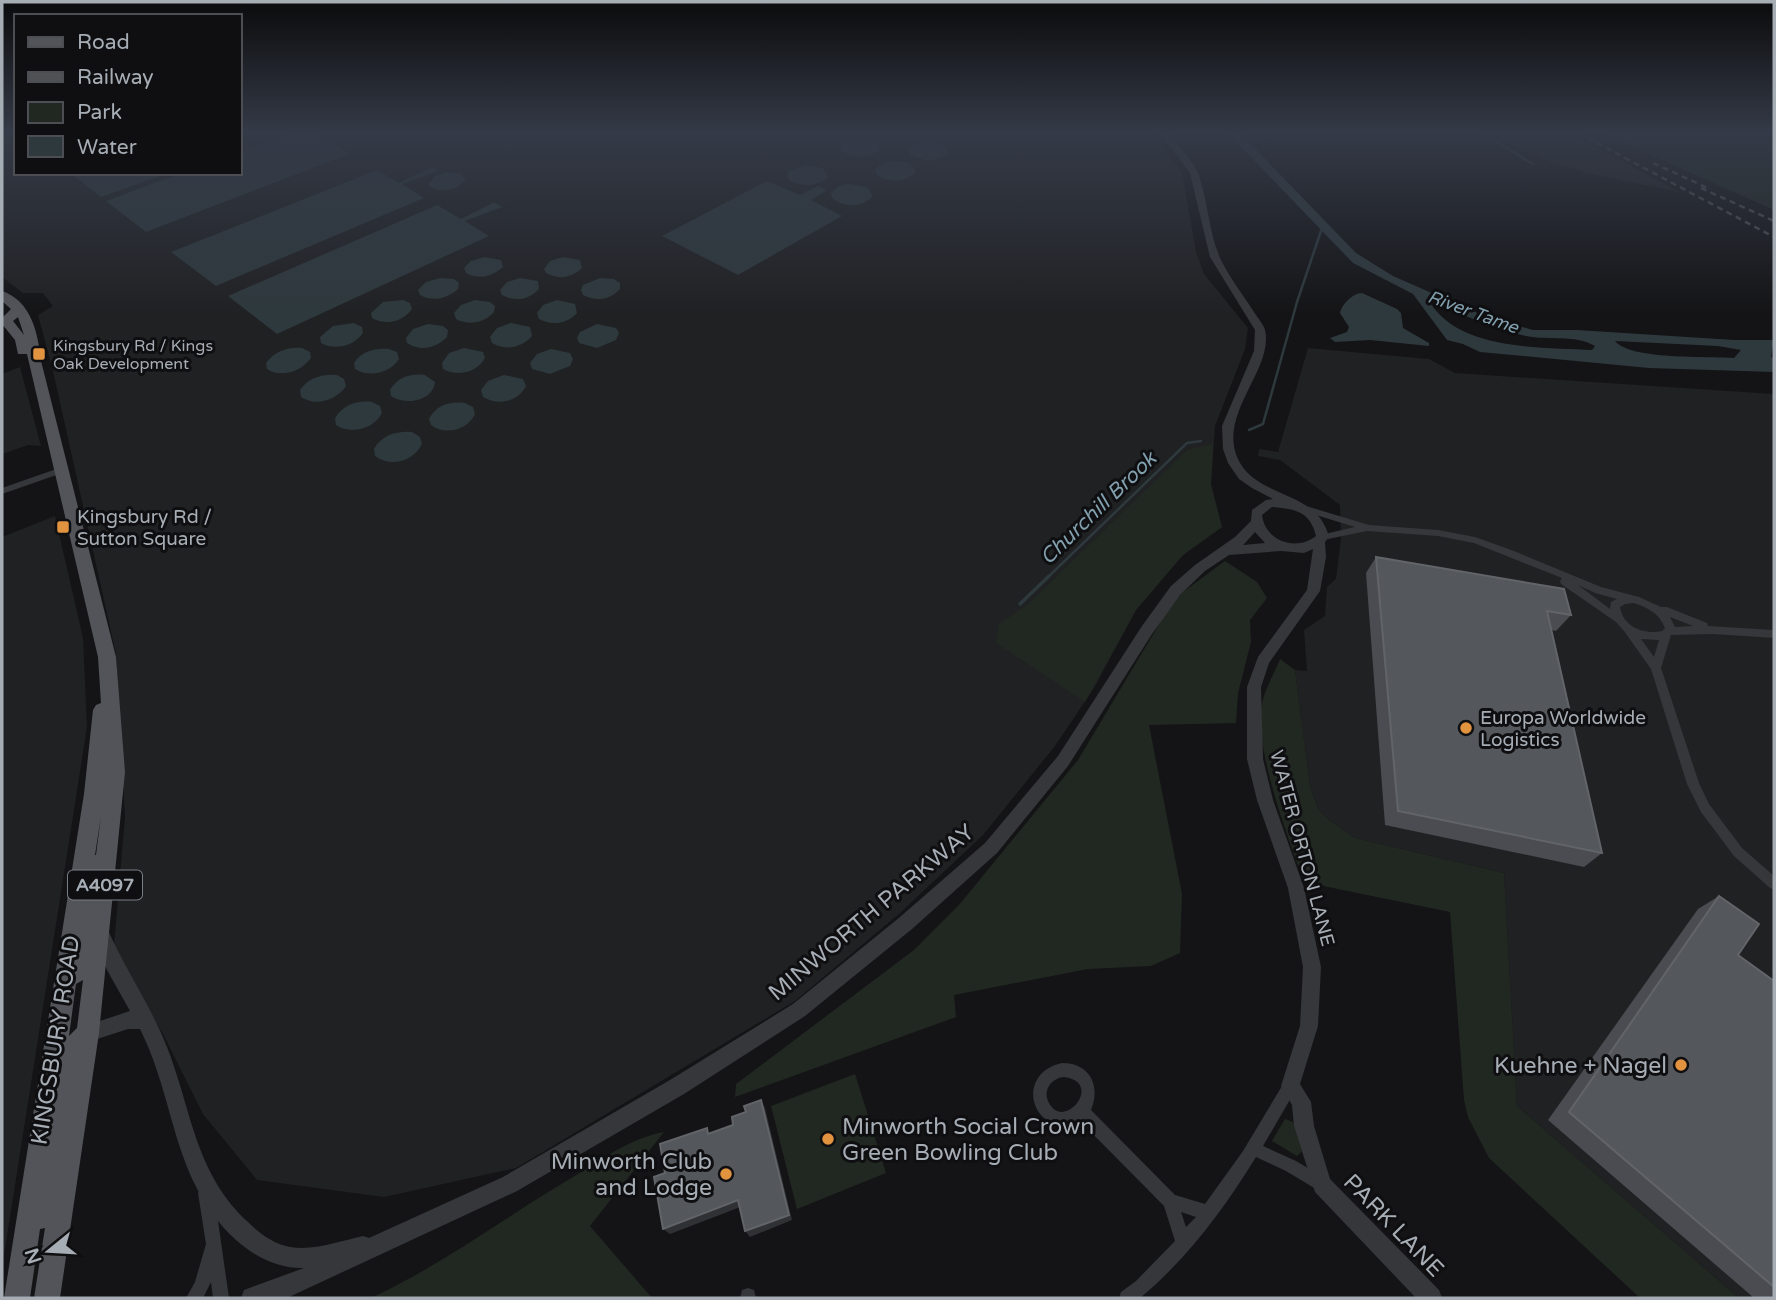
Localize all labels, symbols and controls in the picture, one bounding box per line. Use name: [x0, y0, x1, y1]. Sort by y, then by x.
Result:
legend: [14, 14, 242, 175]
text: Road: [77, 30, 130, 55]
text: Railway: [77, 65, 154, 90]
text: Park: [77, 100, 122, 125]
text: Water: [77, 135, 137, 160]
water label: River Tame: [1425, 285, 1522, 339]
place label: Kingsbury Rd / Kings Oak Development: [53, 336, 213, 374]
marker: Kingsbury Rd / Kings Oak Development: [31, 346, 47, 362]
water label: Churchill Brook: [1035, 445, 1163, 570]
place label: Kingsbury Rd / Sutton Square: [77, 506, 212, 550]
marker: Kingsbury Rd / Sutton Square: [55, 519, 71, 535]
place label: Europa Worldwide Logistics: [1480, 707, 1646, 751]
marker: Europa Worldwide Logistics: [1458, 720, 1474, 736]
street label: WATER ORTON LANE: [1265, 748, 1339, 949]
street label: MINWORTH PARKWAY: [763, 818, 980, 1007]
road number: A4097: [68, 870, 142, 900]
street label: KINGSBURY ROAD: [26, 933, 86, 1147]
place label: Kuehne + Nagel: [1494, 1052, 1667, 1080]
marker: Kuehne + Nagel: [1673, 1057, 1689, 1073]
place label: Minworth Social Crown Green Bowling Club: [842, 1113, 1094, 1167]
marker: Minworth Social Crown Green Bowling Club: [820, 1131, 836, 1147]
place label: Minworth Club and Lodge: [551, 1148, 712, 1202]
marker: Minworth Club and Lodge: [718, 1166, 734, 1182]
street label: PARK LANE: [1337, 1168, 1449, 1283]
north arrow: [14, 1216, 84, 1286]
text: N: [21, 1245, 47, 1267]

